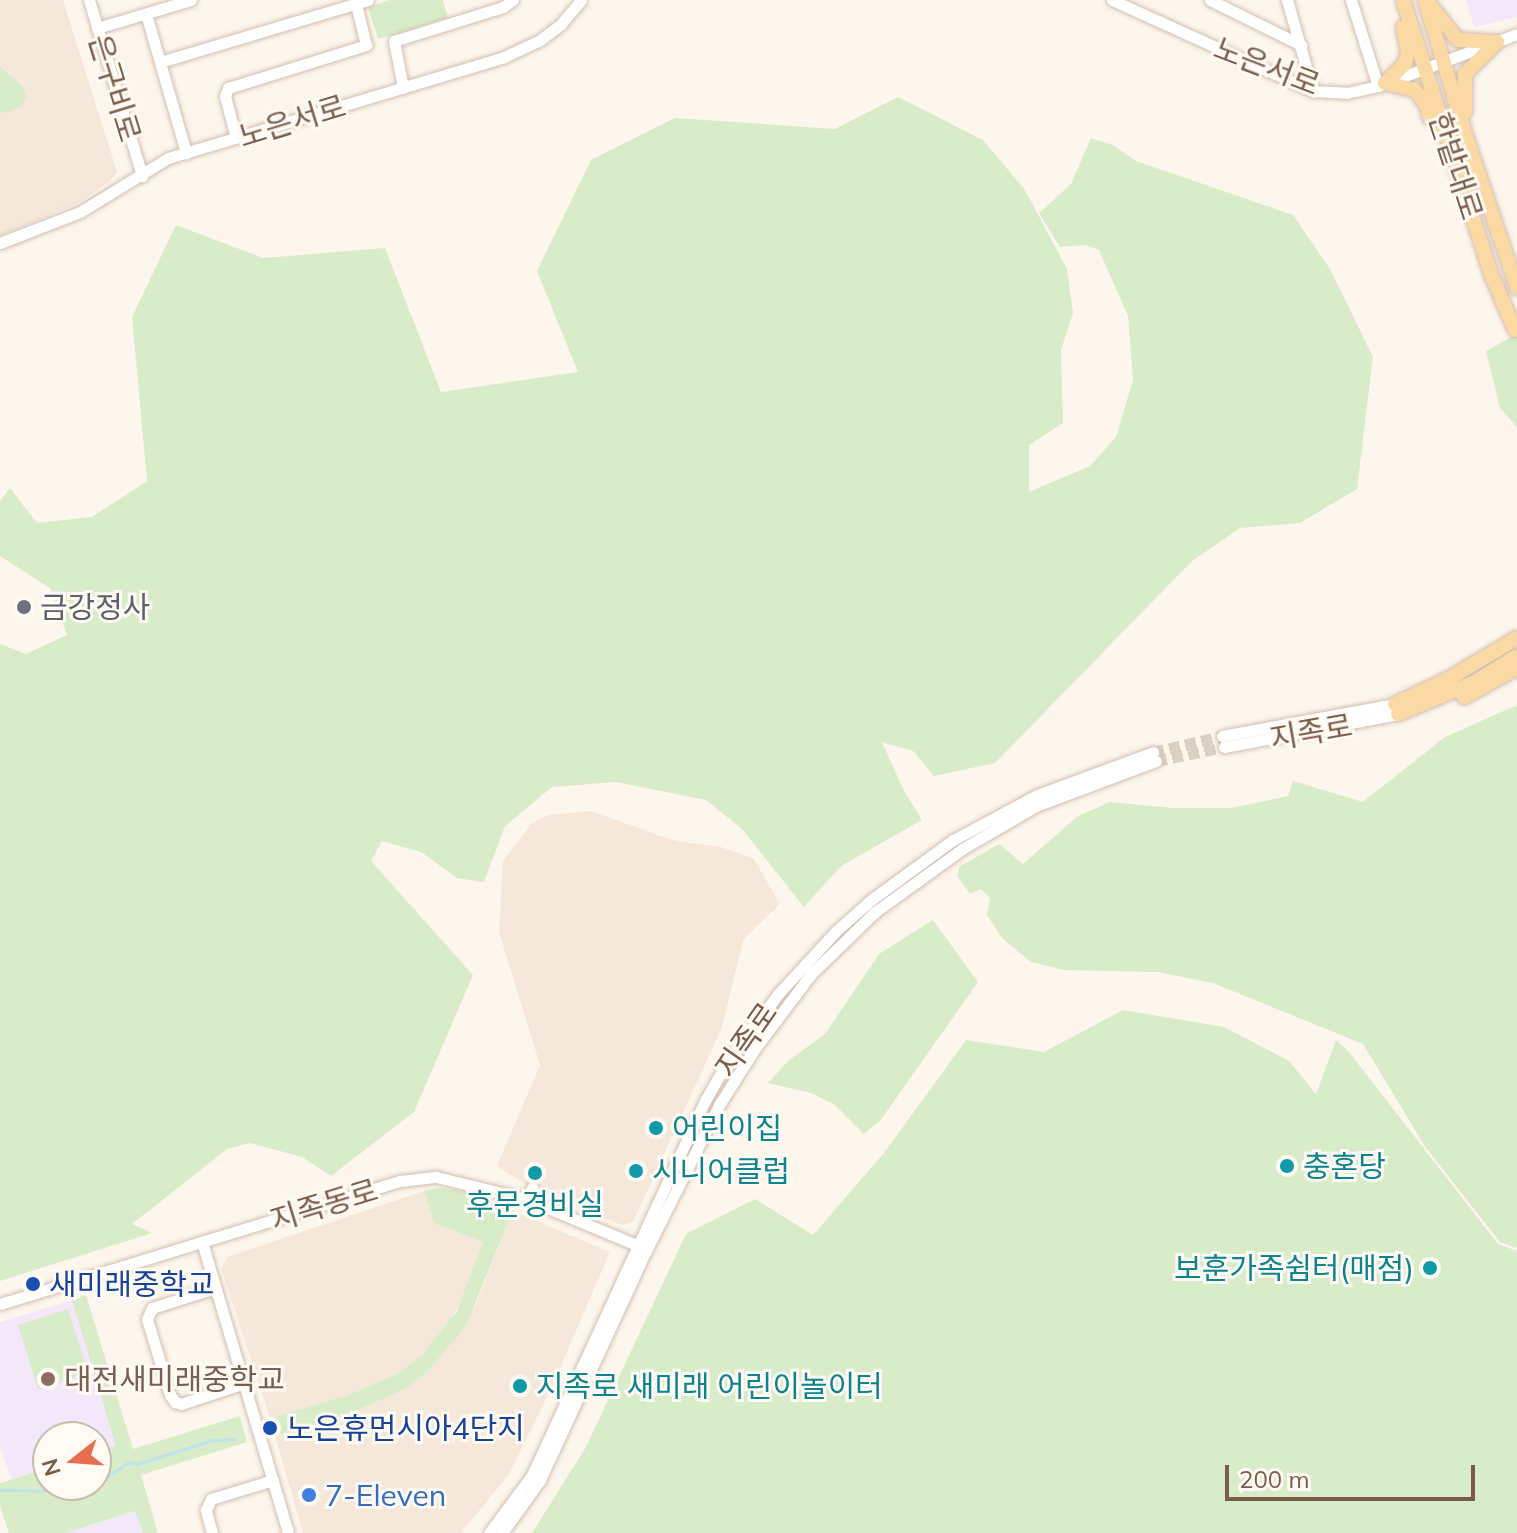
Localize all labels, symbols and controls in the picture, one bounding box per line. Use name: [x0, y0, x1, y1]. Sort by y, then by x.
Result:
street label: 노은서로: [1209, 29, 1325, 103]
street label: 은구비로: [82, 30, 148, 146]
street label: 노은서로: [234, 88, 350, 154]
street label: 한밭대로: [1422, 108, 1490, 224]
place label: 금강정사: [40, 589, 150, 625]
marker: 금강정사: [15, 598, 33, 616]
street label: 지족로: [1267, 707, 1355, 757]
street label: 지족로: [708, 996, 784, 1084]
place label: 어린이집: [672, 1110, 782, 1146]
marker: 어린이집: [647, 1119, 665, 1137]
place label: 충혼당: [1303, 1148, 1386, 1184]
place label: 시니어클럽: [652, 1153, 790, 1189]
marker: 충혼당: [1278, 1157, 1296, 1175]
marker: 시니어클럽: [627, 1162, 645, 1180]
marker: 후문경비실: [526, 1164, 544, 1182]
street label: 지족동로: [266, 1172, 382, 1238]
place label: 후문경비실: [466, 1186, 604, 1222]
place label: 보훈가족쉼터(매점): [1174, 1250, 1414, 1286]
marker: 보훈가족쉼터(매점): [1421, 1259, 1439, 1277]
place label: 새미래중학교: [49, 1266, 215, 1302]
marker: 새미래중학교: [24, 1275, 42, 1293]
place label: 대전새미래중학교: [64, 1361, 285, 1397]
place label: 지족로 새미래 어린이놀이터: [536, 1368, 883, 1404]
marker: 대전새미래중학교: [39, 1370, 57, 1388]
marker: 지족로 새미래 어린이놀이터: [511, 1377, 529, 1395]
place label: 노은휴먼시아4단지: [286, 1410, 525, 1446]
marker: 노은휴먼시아4단지: [261, 1419, 279, 1437]
north arrow: [32, 1421, 112, 1501]
scale bar: [1229, 1449, 1479, 1499]
text: N: [35, 1455, 67, 1479]
text: 200 m: [1239, 1464, 1310, 1494]
place label: 7-Eleven: [325, 1477, 446, 1513]
marker: 7-Eleven: [300, 1486, 318, 1504]

